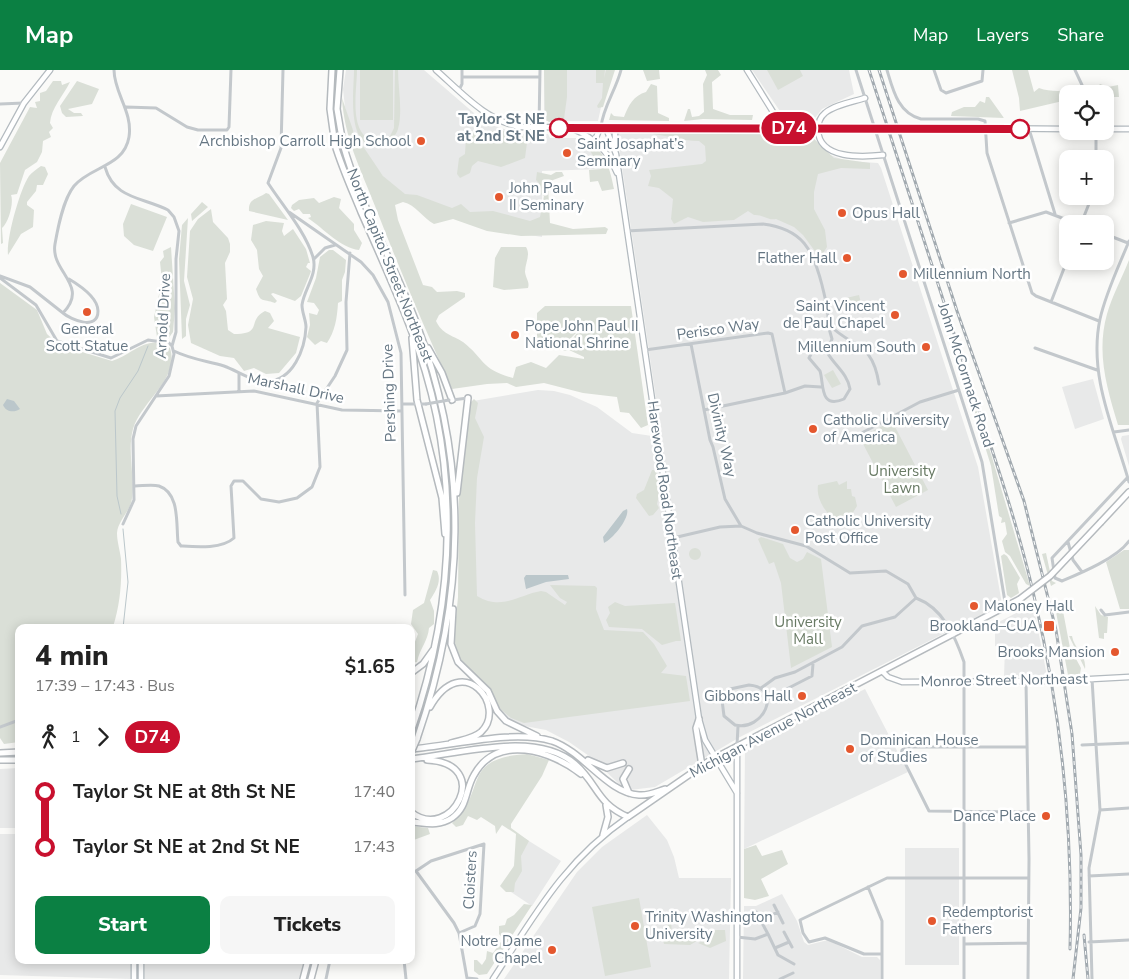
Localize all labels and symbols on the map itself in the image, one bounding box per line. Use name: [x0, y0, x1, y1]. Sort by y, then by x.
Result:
place label: Taylor St NE at 2nd St NE: [457, 109, 545, 146]
line badge: D74: [760, 112, 818, 144]
marker: Taylor St NE at 2nd St NE: [549, 118, 569, 138]
unlabelled marker: [1010, 119, 1030, 139]
place label: Archbishop Carroll High School: [199, 131, 412, 151]
place label: Saint Josaphat’s Seminary: [577, 134, 684, 171]
marker: Archbishop Carroll High School: [415, 135, 427, 147]
marker: Saint Josaphat’s Seminary: [561, 147, 573, 159]
street label: North Capitol Street Northeast: [342, 165, 438, 365]
place label: John Paul II Seminary: [508, 178, 584, 215]
marker: John Paul II Seminary: [493, 191, 505, 203]
place label: Opus Hall: [852, 203, 921, 223]
marker: Opus Hall: [836, 207, 848, 219]
place label: Flather Hall: [757, 248, 838, 268]
marker: Flather Hall: [841, 252, 853, 264]
place label: Millennium North: [913, 264, 1031, 284]
marker: Millennium North: [897, 268, 909, 280]
street label: Arnold Drive: [151, 273, 175, 359]
place label: Saint Vincent de Paul Chapel: [783, 296, 886, 333]
street label: John McCormack Road: [933, 299, 999, 450]
marker: General Scott Statue: [81, 306, 93, 318]
marker: Saint Vincent de Paul Chapel: [889, 309, 901, 321]
street label: Perisco Way: [675, 313, 761, 345]
place label: Pope John Paul II National Shrine: [525, 316, 639, 353]
place label: General Scott Statue: [46, 319, 128, 356]
marker: Pope John Paul II National Shrine: [509, 329, 521, 341]
place label: Millennium South: [798, 337, 916, 357]
marker: Millennium South: [920, 341, 932, 353]
street label: Pershing Drive: [377, 343, 401, 443]
street label: Marshall Drive: [246, 368, 346, 408]
street label: Divinity Way: [703, 391, 741, 479]
street label: Harewood Road Northeast: [643, 399, 688, 581]
place label: Catholic University of America: [823, 410, 949, 447]
marker: Catholic University of America: [807, 423, 819, 435]
park label: University Lawn: [868, 461, 936, 498]
place label: Catholic University Post Office: [805, 511, 931, 548]
marker: Catholic University Post Office: [789, 524, 801, 536]
place label: Maloney Hall: [984, 596, 1074, 616]
marker: Maloney Hall: [968, 600, 980, 612]
park label: University Mall: [774, 612, 842, 649]
place label: Brookland–CUA: [929, 616, 1038, 636]
marker: Brookland–CUA: [1042, 619, 1056, 633]
place label: Brooks Mansion: [998, 642, 1105, 662]
marker: Brooks Mansion: [1109, 646, 1121, 658]
street label: Monroe Street Northeast: [920, 669, 1089, 691]
street label: Michigan Avenue Northeast: [686, 677, 861, 783]
place label: Gibbons Hall: [704, 686, 793, 706]
marker: Gibbons Hall: [796, 690, 808, 702]
place label: Dominican House of Studies: [860, 730, 978, 767]
marker: Dominican House of Studies: [844, 743, 856, 755]
place label: Dance Place: [953, 806, 1036, 826]
marker: Dance Place: [1040, 810, 1052, 822]
street label: Cloisters: [458, 850, 482, 910]
place label: Redemptorist Fathers: [942, 902, 1034, 939]
place label: Trinity Washington University: [645, 907, 773, 944]
marker: Redemptorist Fathers: [926, 915, 938, 927]
marker: Trinity Washington University: [629, 920, 641, 932]
place label: Notre Dame Chapel: [460, 931, 543, 968]
marker: Notre Dame Chapel: [546, 944, 558, 956]

